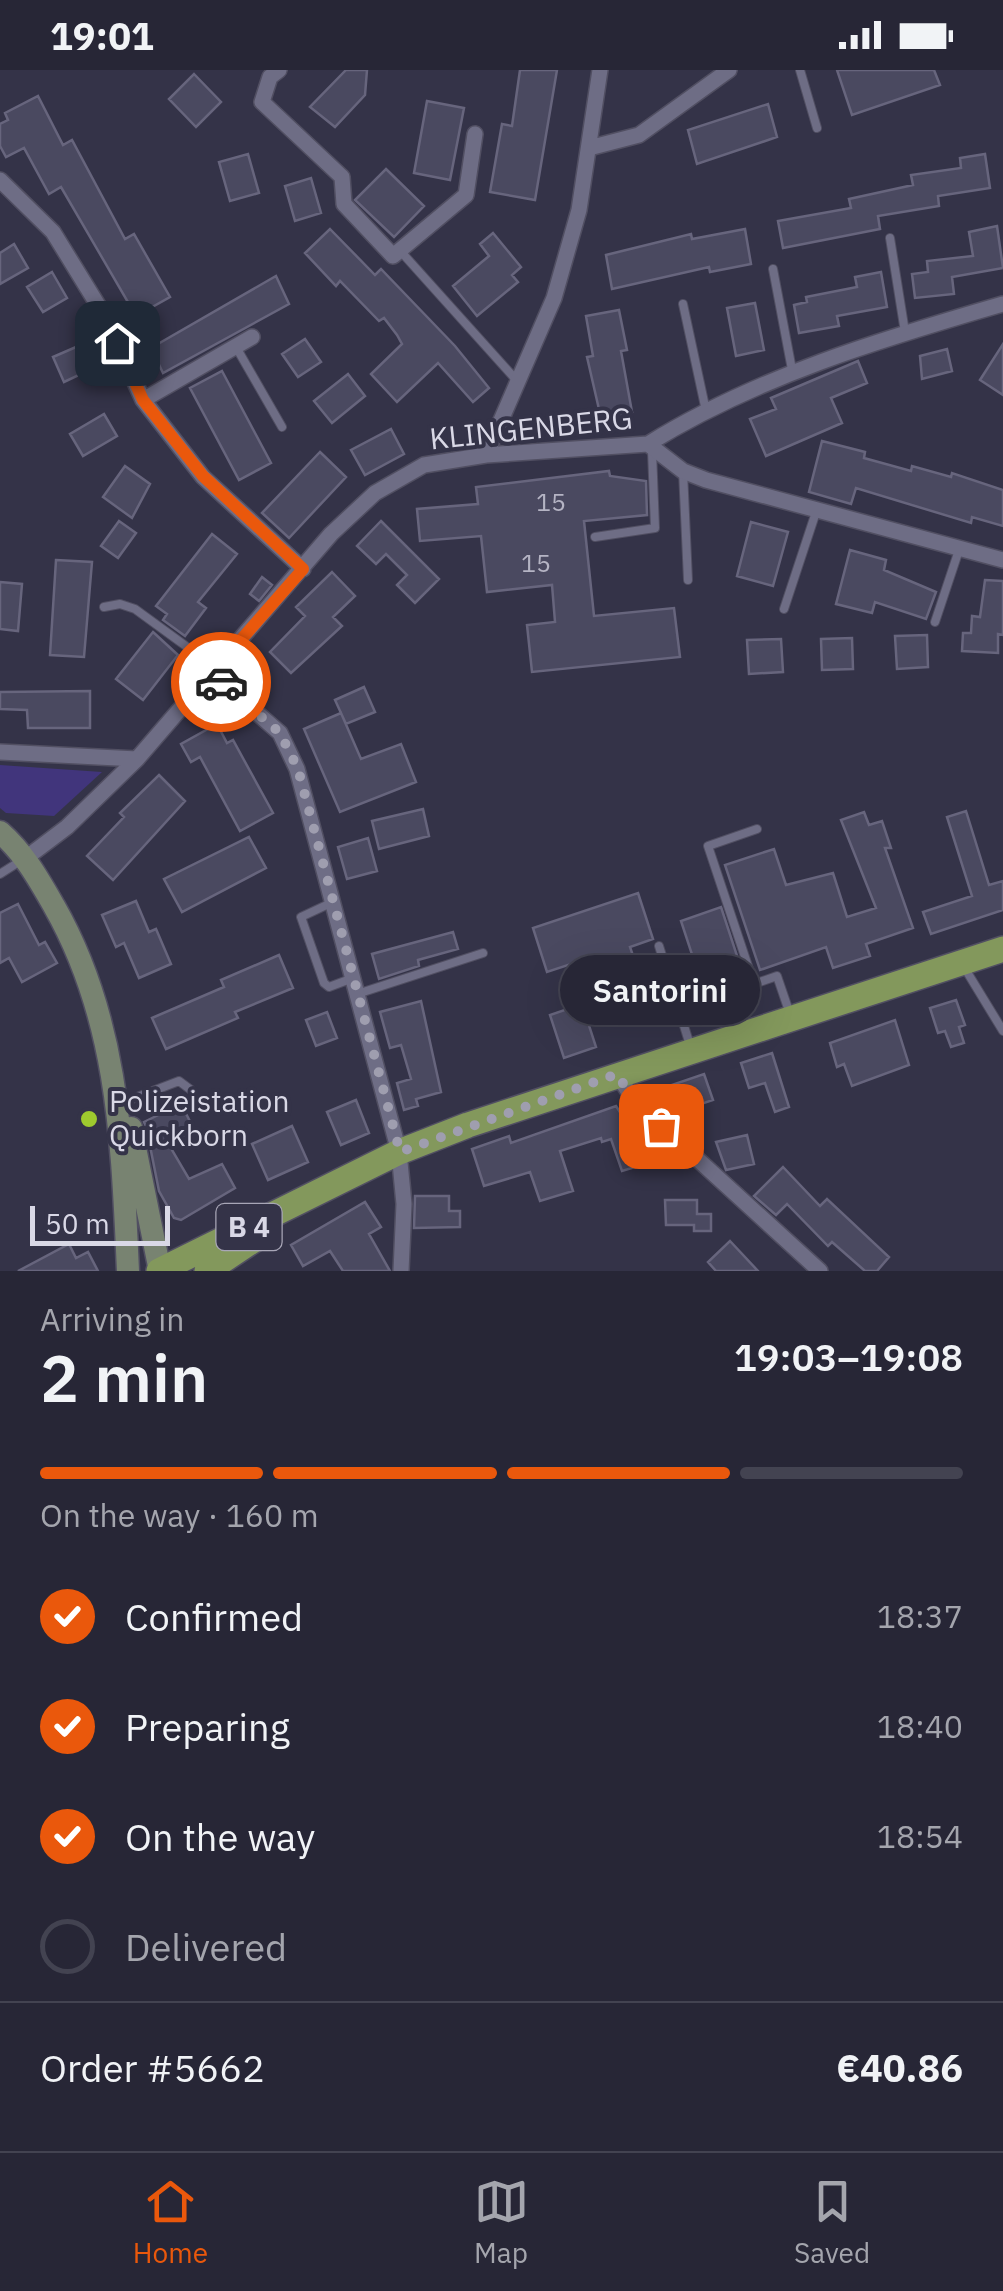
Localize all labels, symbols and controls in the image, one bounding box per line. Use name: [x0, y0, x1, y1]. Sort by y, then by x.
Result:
text: 19:01: [50, 11, 154, 60]
pin: [75, 301, 160, 386]
icon: home: [90, 316, 145, 371]
street label: KLINGENBERG: [428, 397, 634, 458]
house number: 15: [536, 485, 566, 518]
house number: 15: [521, 546, 551, 579]
courier: [171, 632, 271, 732]
icon: car: [194, 655, 249, 710]
callout: Santorini: [561, 956, 761, 1026]
text: Santorini: [592, 969, 728, 1011]
place label: Polizeistation Quickborn: [109, 1081, 289, 1154]
pin: [619, 1084, 704, 1169]
icon: bag: [634, 1099, 689, 1154]
marker: Polizeistation Quickborn: [78, 1108, 100, 1130]
scale bar: [30, 1201, 170, 1246]
road number: B 4: [216, 1204, 282, 1250]
text: 50 m: [45, 1205, 110, 1242]
text: Arriving in: [40, 1298, 185, 1340]
text: 19:03–19:08: [734, 1332, 963, 1381]
text: 2 min: [40, 1335, 208, 1420]
text: On the way · 160 m: [40, 1494, 319, 1536]
icon: check: [40, 1589, 95, 1644]
text: Confirmed: [125, 1592, 303, 1641]
text: 18:37: [877, 1595, 963, 1637]
icon: check: [40, 1699, 95, 1754]
text: Preparing: [125, 1702, 290, 1751]
text: 18:40: [877, 1705, 963, 1747]
icon: check: [40, 1809, 95, 1864]
text: On the way: [125, 1812, 315, 1861]
text: 18:54: [877, 1815, 963, 1857]
text: Delivered: [125, 1922, 287, 1971]
text: Order #5662: [40, 2043, 265, 2092]
text: €40.86: [836, 2043, 963, 2092]
tab: Home: [133, 2174, 208, 2271]
tab: Map: [474, 2174, 529, 2271]
tab: Saved: [794, 2174, 870, 2271]

